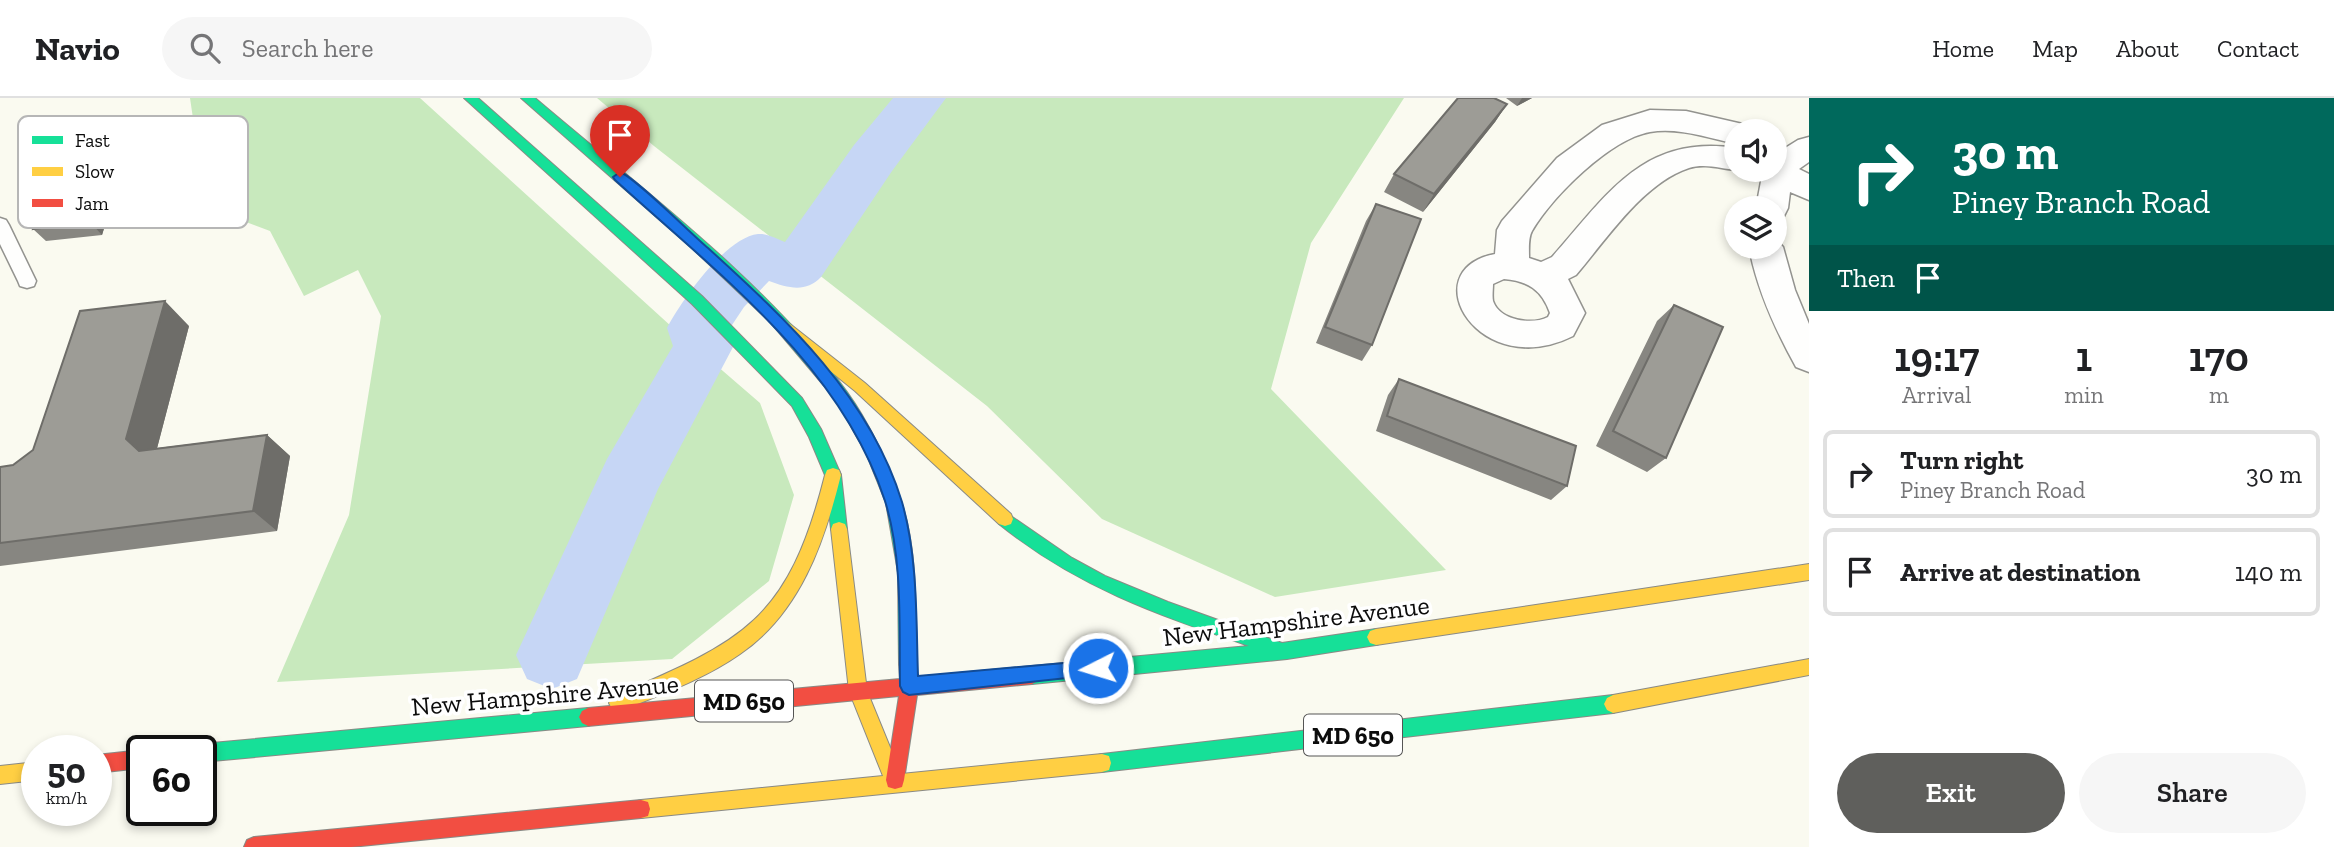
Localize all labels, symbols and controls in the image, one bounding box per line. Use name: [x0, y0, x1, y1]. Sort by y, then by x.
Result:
search box: [162, 17, 652, 80]
text: Navio: [35, 29, 120, 68]
icon: search: [186, 29, 224, 67]
text: Search here: [242, 32, 374, 64]
text: Home: [1932, 34, 1994, 63]
text: Map: [2032, 34, 2078, 63]
text: About: [2116, 34, 2179, 63]
text: Contact: [2217, 34, 2299, 63]
pin: [590, 105, 650, 177]
legend: [18, 116, 248, 228]
icon: arrive: [601, 116, 639, 154]
map controls: [1724, 119, 1787, 259]
button: sound: [1724, 119, 1787, 182]
text: 30 m: [1952, 123, 2058, 182]
icon: right: [1837, 126, 1928, 217]
text: Fast: [75, 129, 110, 152]
text: Slow: [75, 160, 115, 183]
text: Piney Branch Road: [1952, 183, 2210, 221]
text: Jam: [75, 192, 109, 215]
button: layers: [1724, 196, 1787, 259]
icon: arrive: [1909, 259, 1947, 297]
text: Then: [1837, 262, 1895, 294]
text: 19:17: [1894, 331, 1979, 382]
text: 1: [2076, 331, 2092, 382]
text: 170: [2189, 331, 2249, 382]
text: Arrival: [1902, 381, 1971, 409]
text: min: [2064, 381, 2104, 409]
text: m: [2209, 381, 2229, 409]
text: Turn right: [1900, 444, 2023, 476]
icon: right: [1841, 455, 1879, 493]
text: 30 m: [2246, 458, 2302, 490]
text: Piney Branch Road: [1900, 476, 2085, 504]
icon: arrive: [1841, 553, 1879, 591]
text: Arrive at destination: [1900, 556, 2140, 588]
text: 140 m: [2235, 556, 2302, 588]
street label: New Hampshire Avenue: [1161, 589, 1431, 653]
position arrow: [1061, 631, 1135, 705]
street label: New Hampshire Avenue: [410, 667, 680, 723]
road number: MD 650: [695, 680, 793, 722]
road number: MD 650: [1304, 714, 1402, 756]
speed limit sign: 60: [126, 735, 217, 826]
text: 50: [47, 750, 86, 792]
button: Exit: [1837, 753, 2065, 833]
button: Share: [2079, 753, 2306, 833]
text: km/h: [46, 787, 87, 809]

